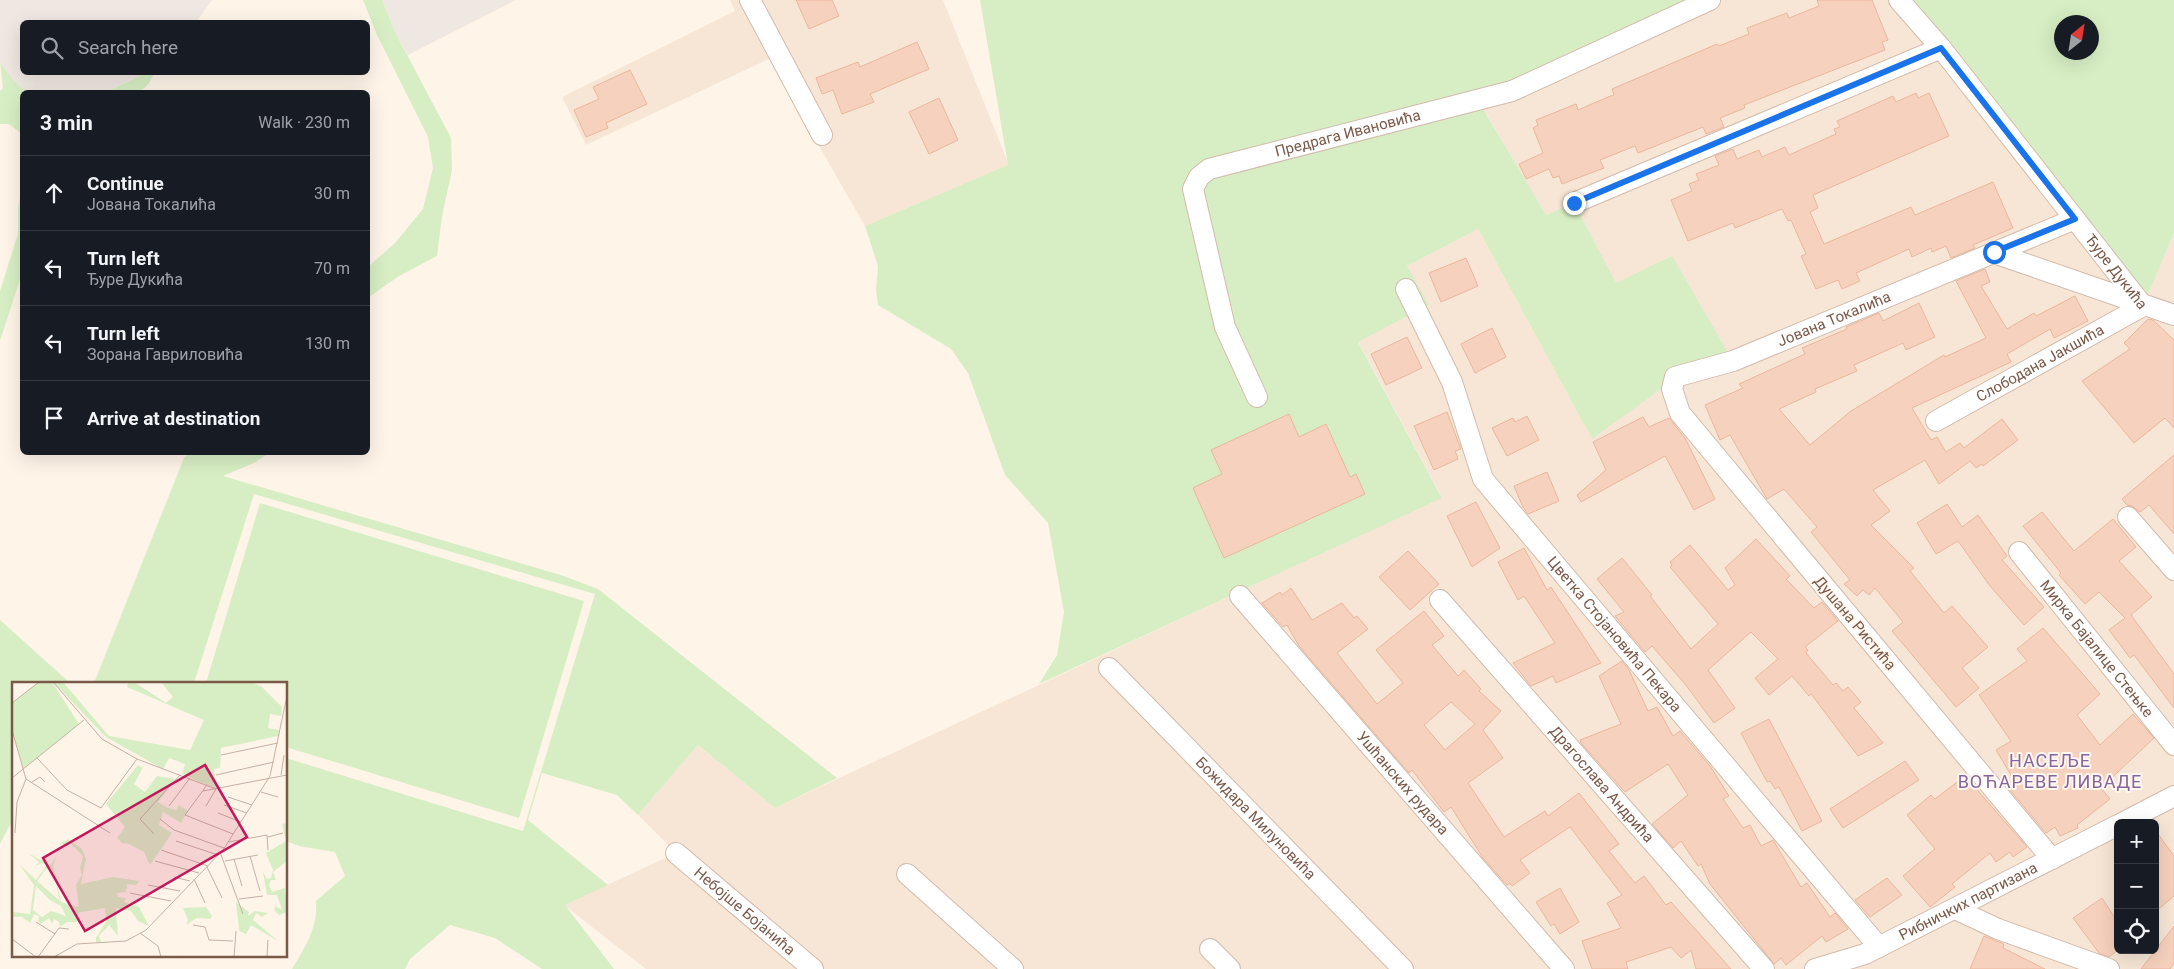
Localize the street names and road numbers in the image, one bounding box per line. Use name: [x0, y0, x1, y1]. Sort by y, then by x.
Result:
street label: Предрага Ивановића: [1273, 106, 1422, 161]
street label: Ђуре Дукића: [2081, 231, 2151, 313]
street label: Јована Токалића: [1775, 288, 1893, 351]
street label: Слободана Јакшића: [1973, 321, 2107, 406]
street label: Цветка Стојановића Пекара: [1544, 553, 1685, 716]
street label: Душана Ристића: [1810, 572, 1900, 674]
street label: Мирка Бајалице Стењке: [2036, 576, 2157, 721]
street label: Драгослава Андрића: [1546, 722, 1658, 846]
street label: Ушћанских рудара: [1353, 728, 1452, 839]
street label: Божидара Милуновића: [1192, 753, 1320, 883]
street label: Рибничких партизана: [1896, 859, 2040, 944]
street label: Небојше Бојанића: [690, 863, 799, 959]

